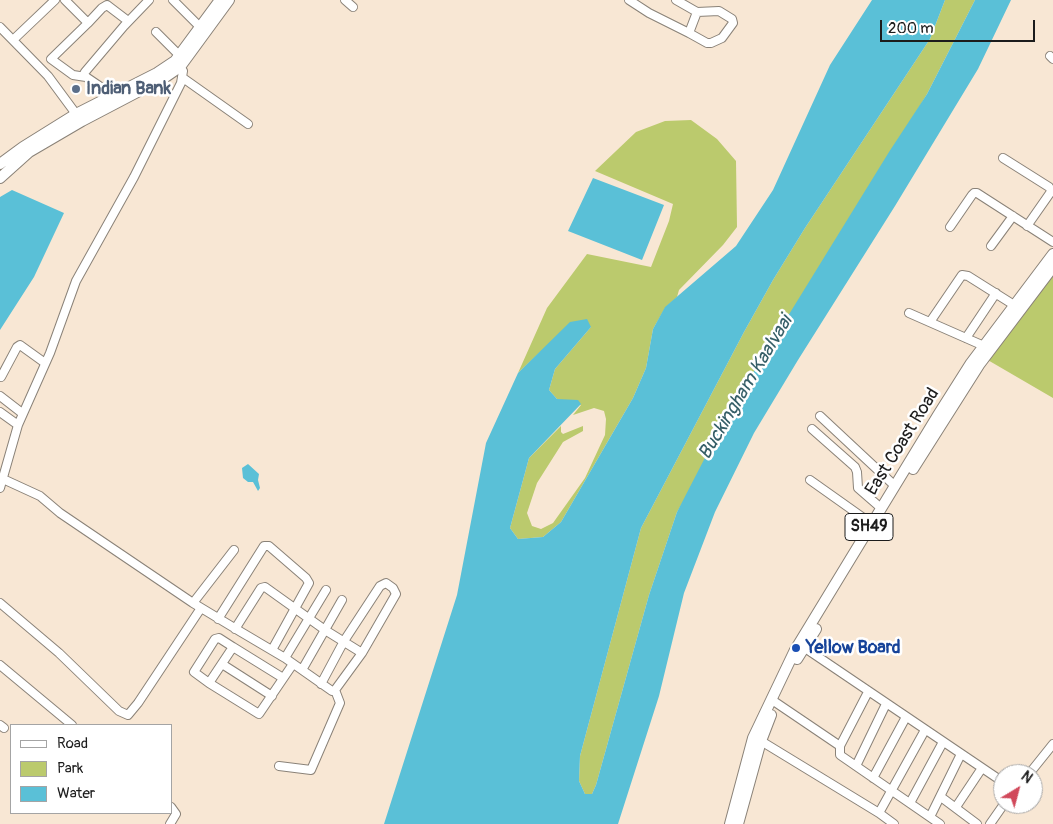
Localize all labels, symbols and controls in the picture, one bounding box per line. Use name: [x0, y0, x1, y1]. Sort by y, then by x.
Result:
scale bar: [883, 10, 1038, 42]
text: 200 m: [888, 19, 933, 38]
place label: Indian Bank: [86, 78, 171, 100]
marker: Indian Bank: [70, 83, 82, 95]
water label: Buckingham Kaalvaai: [694, 312, 798, 464]
street label: East Coast Road: [861, 384, 945, 500]
road number: SH49: [845, 514, 893, 540]
place label: Yellow Board: [806, 637, 901, 659]
marker: Yellow Board: [790, 642, 802, 654]
legend: [10, 724, 172, 814]
text: Road: [57, 734, 88, 753]
text: Park: [57, 759, 83, 778]
north arrow: [993, 764, 1043, 814]
text: N: [1018, 768, 1036, 787]
text: Water: [57, 784, 95, 803]

